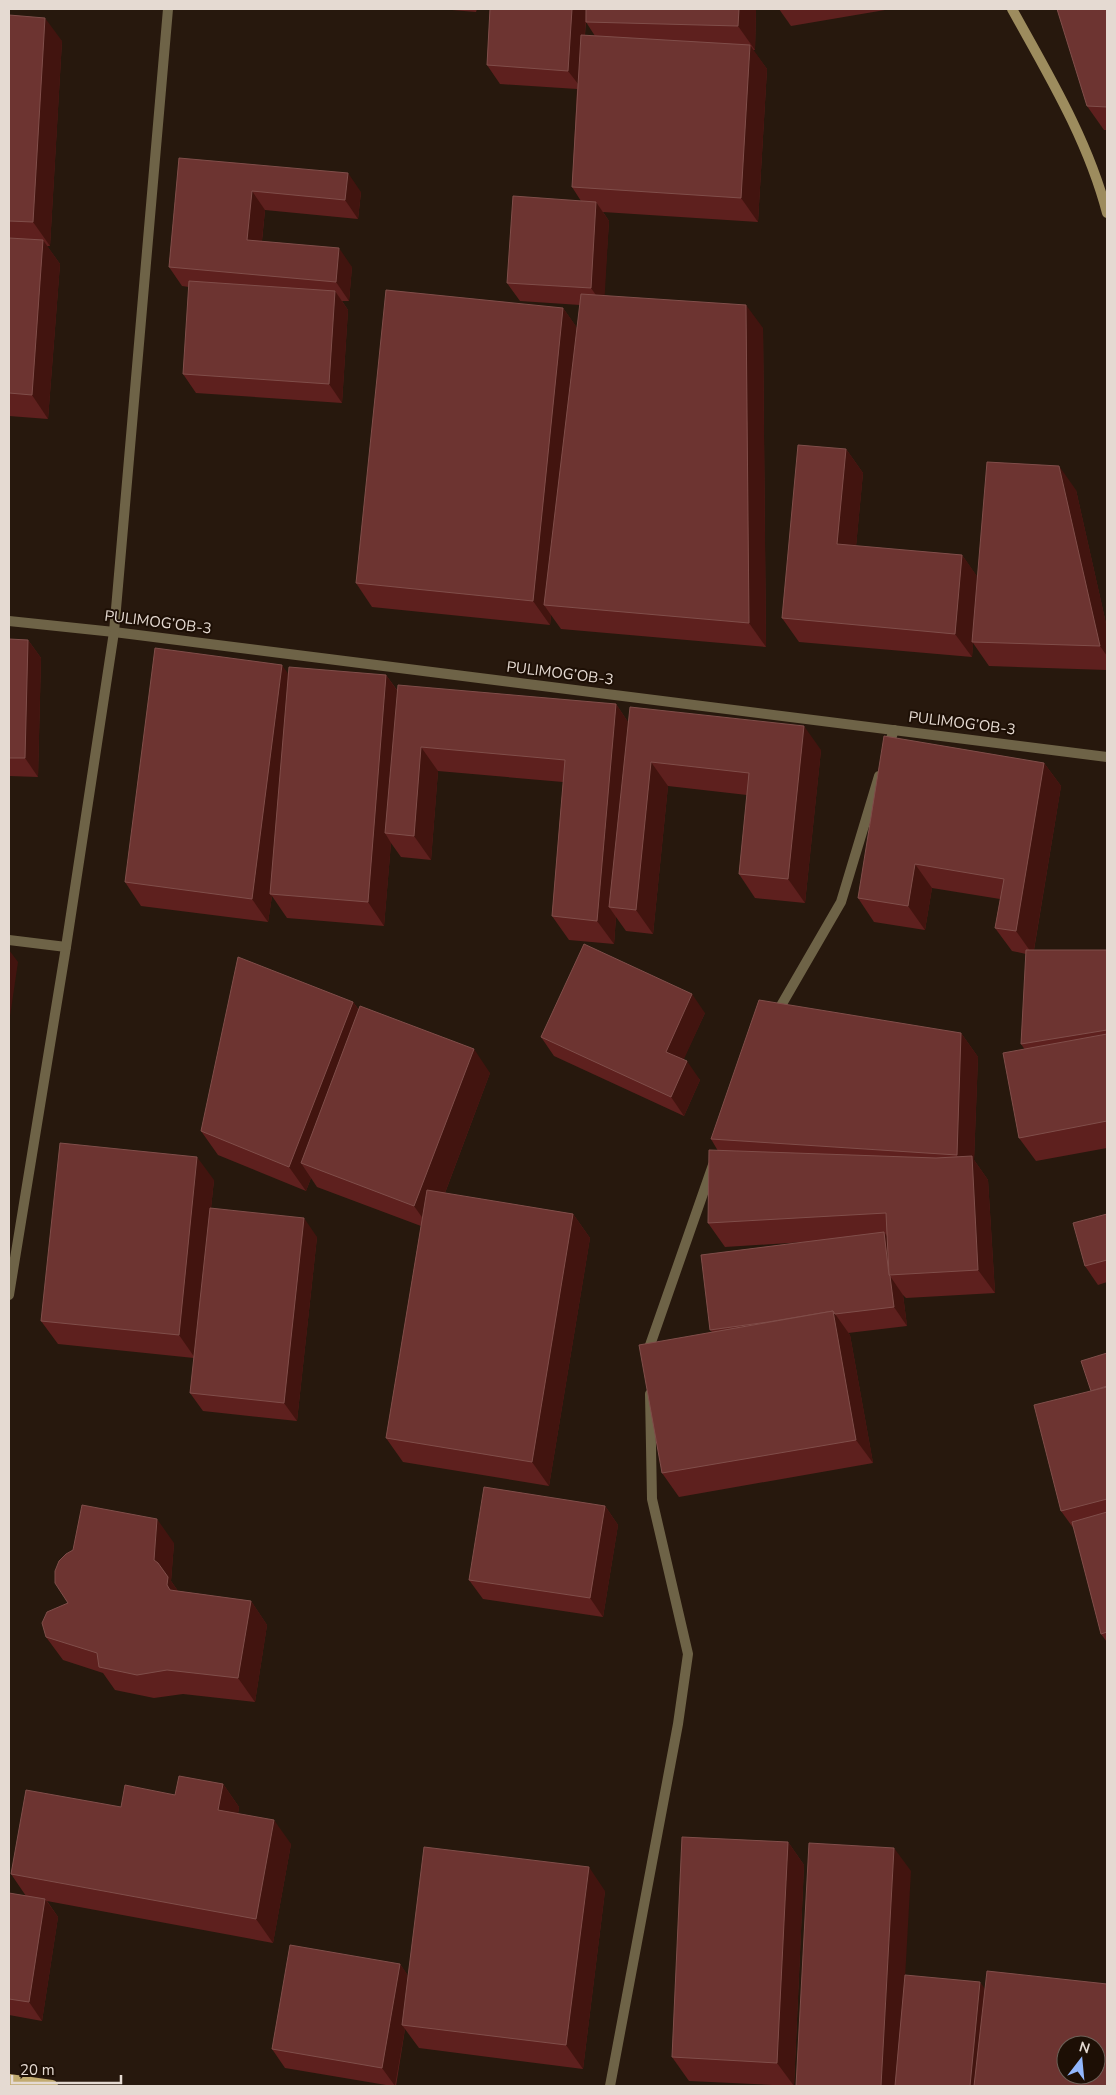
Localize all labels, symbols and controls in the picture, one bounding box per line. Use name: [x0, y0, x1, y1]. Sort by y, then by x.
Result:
street label: PULIMOG’OB-3: [103, 606, 213, 638]
street label: PULIMOG’OB-3: [505, 657, 615, 689]
street label: PULIMOG’OB-3: [907, 707, 1017, 739]
north arrow: [1056, 2035, 1106, 2085]
text: N: [1077, 2037, 1092, 2059]
scale bar: [12, 2052, 121, 2084]
text: 20 m: [20, 2060, 55, 2080]

